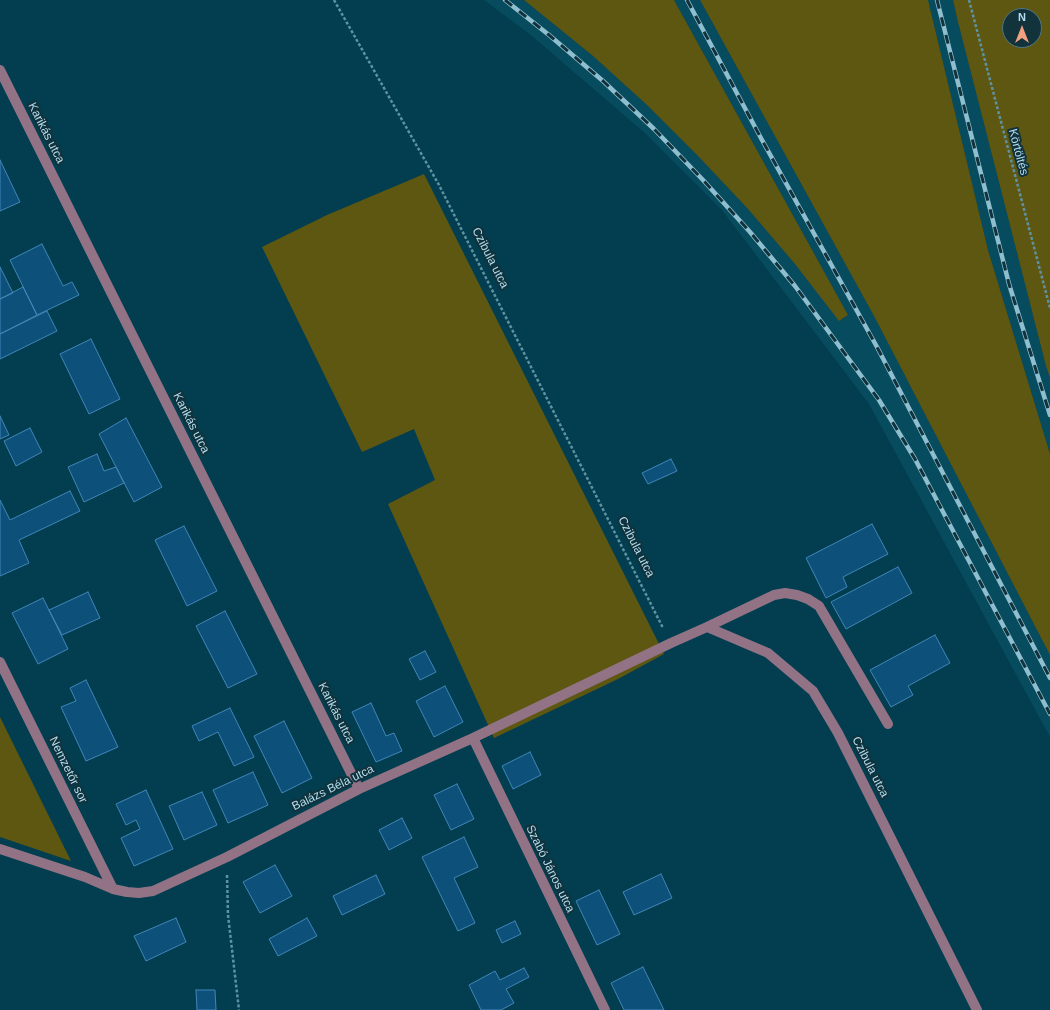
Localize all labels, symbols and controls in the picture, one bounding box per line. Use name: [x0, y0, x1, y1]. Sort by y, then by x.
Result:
north arrow: [1002, 8, 1042, 48]
text: N: [1018, 11, 1026, 23]
street label: Karikás utca: [25, 100, 67, 166]
street label: Körtöltés: [1005, 127, 1031, 177]
street label: Czibula utca: [469, 225, 511, 291]
street label: Karikás utca: [170, 390, 212, 456]
street label: Czibula utca: [615, 514, 657, 580]
street label: Karikás utca: [315, 680, 357, 746]
street label: Nemzetőr sor: [46, 734, 90, 806]
street label: Czibula utca: [849, 734, 891, 800]
street label: Balázs Béla utca: [290, 762, 376, 814]
street label: Szabó János utca: [523, 823, 577, 915]

